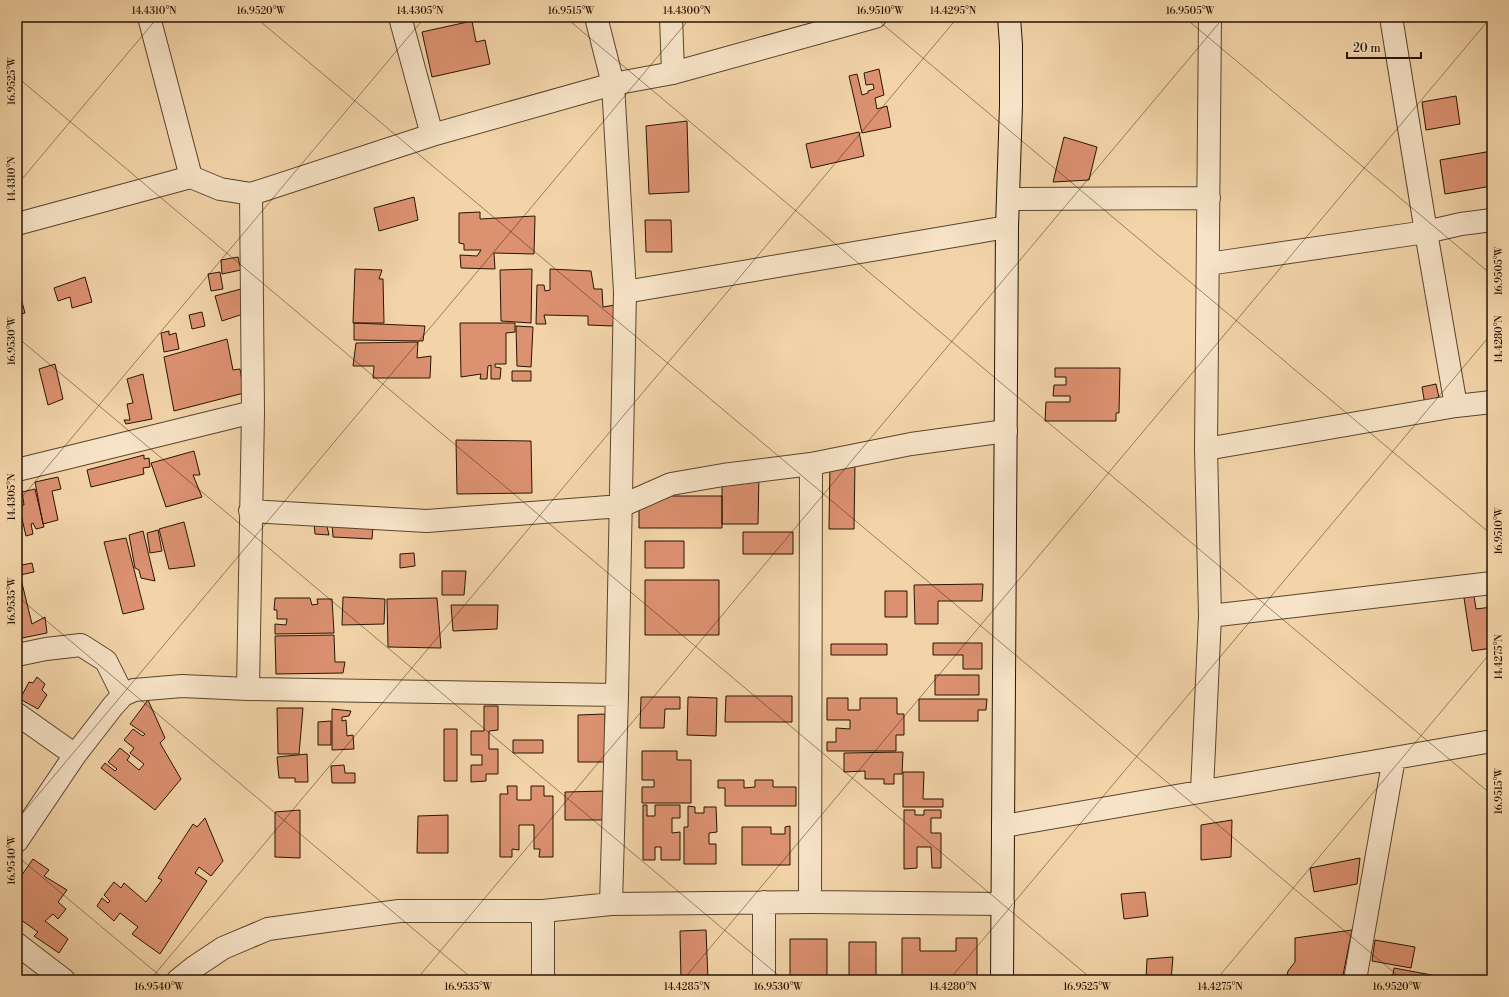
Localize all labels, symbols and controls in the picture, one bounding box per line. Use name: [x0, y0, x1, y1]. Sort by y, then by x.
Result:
text: 14.4310°N: [131, 5, 177, 17]
text: 16.9520°W: [237, 5, 286, 17]
text: 14.4305°N: [397, 5, 444, 17]
text: 16.9515°W: [548, 5, 595, 17]
text: 14.4300°N: [663, 5, 712, 17]
text: 16.9510°W: [856, 5, 905, 17]
text: 14.4295°N: [930, 5, 977, 17]
text: 16.9505°W: [1166, 5, 1215, 17]
scale bar: [1347, 34, 1421, 60]
text: 20 m: [1353, 41, 1381, 56]
text: 16.9525°W: [6, 56, 18, 105]
text: 14.4310°N: [6, 156, 18, 202]
text: 16.9505°W: [1493, 246, 1505, 295]
text: 14.4280°N: [1493, 315, 1505, 363]
text: 16.9530°W: [6, 316, 18, 365]
text: 14.4305°N: [6, 473, 18, 520]
text: 16.9510°W: [1493, 506, 1505, 555]
text: 16.9535°W: [6, 576, 18, 625]
text: 14.4275°N: [1493, 634, 1505, 680]
text: 16.9515°W: [1493, 767, 1505, 814]
text: 16.9540°W: [6, 834, 18, 885]
text: 16.9540°W: [134, 981, 185, 993]
text: 16.9535°W: [444, 981, 493, 993]
text: 14.4285°N: [664, 981, 711, 993]
text: 16.9530°W: [754, 981, 803, 993]
text: 14.4280°N: [929, 981, 977, 993]
text: 16.9525°W: [1063, 981, 1112, 993]
text: 14.4275°N: [1197, 981, 1243, 993]
text: 16.9520°W: [1373, 981, 1422, 993]

